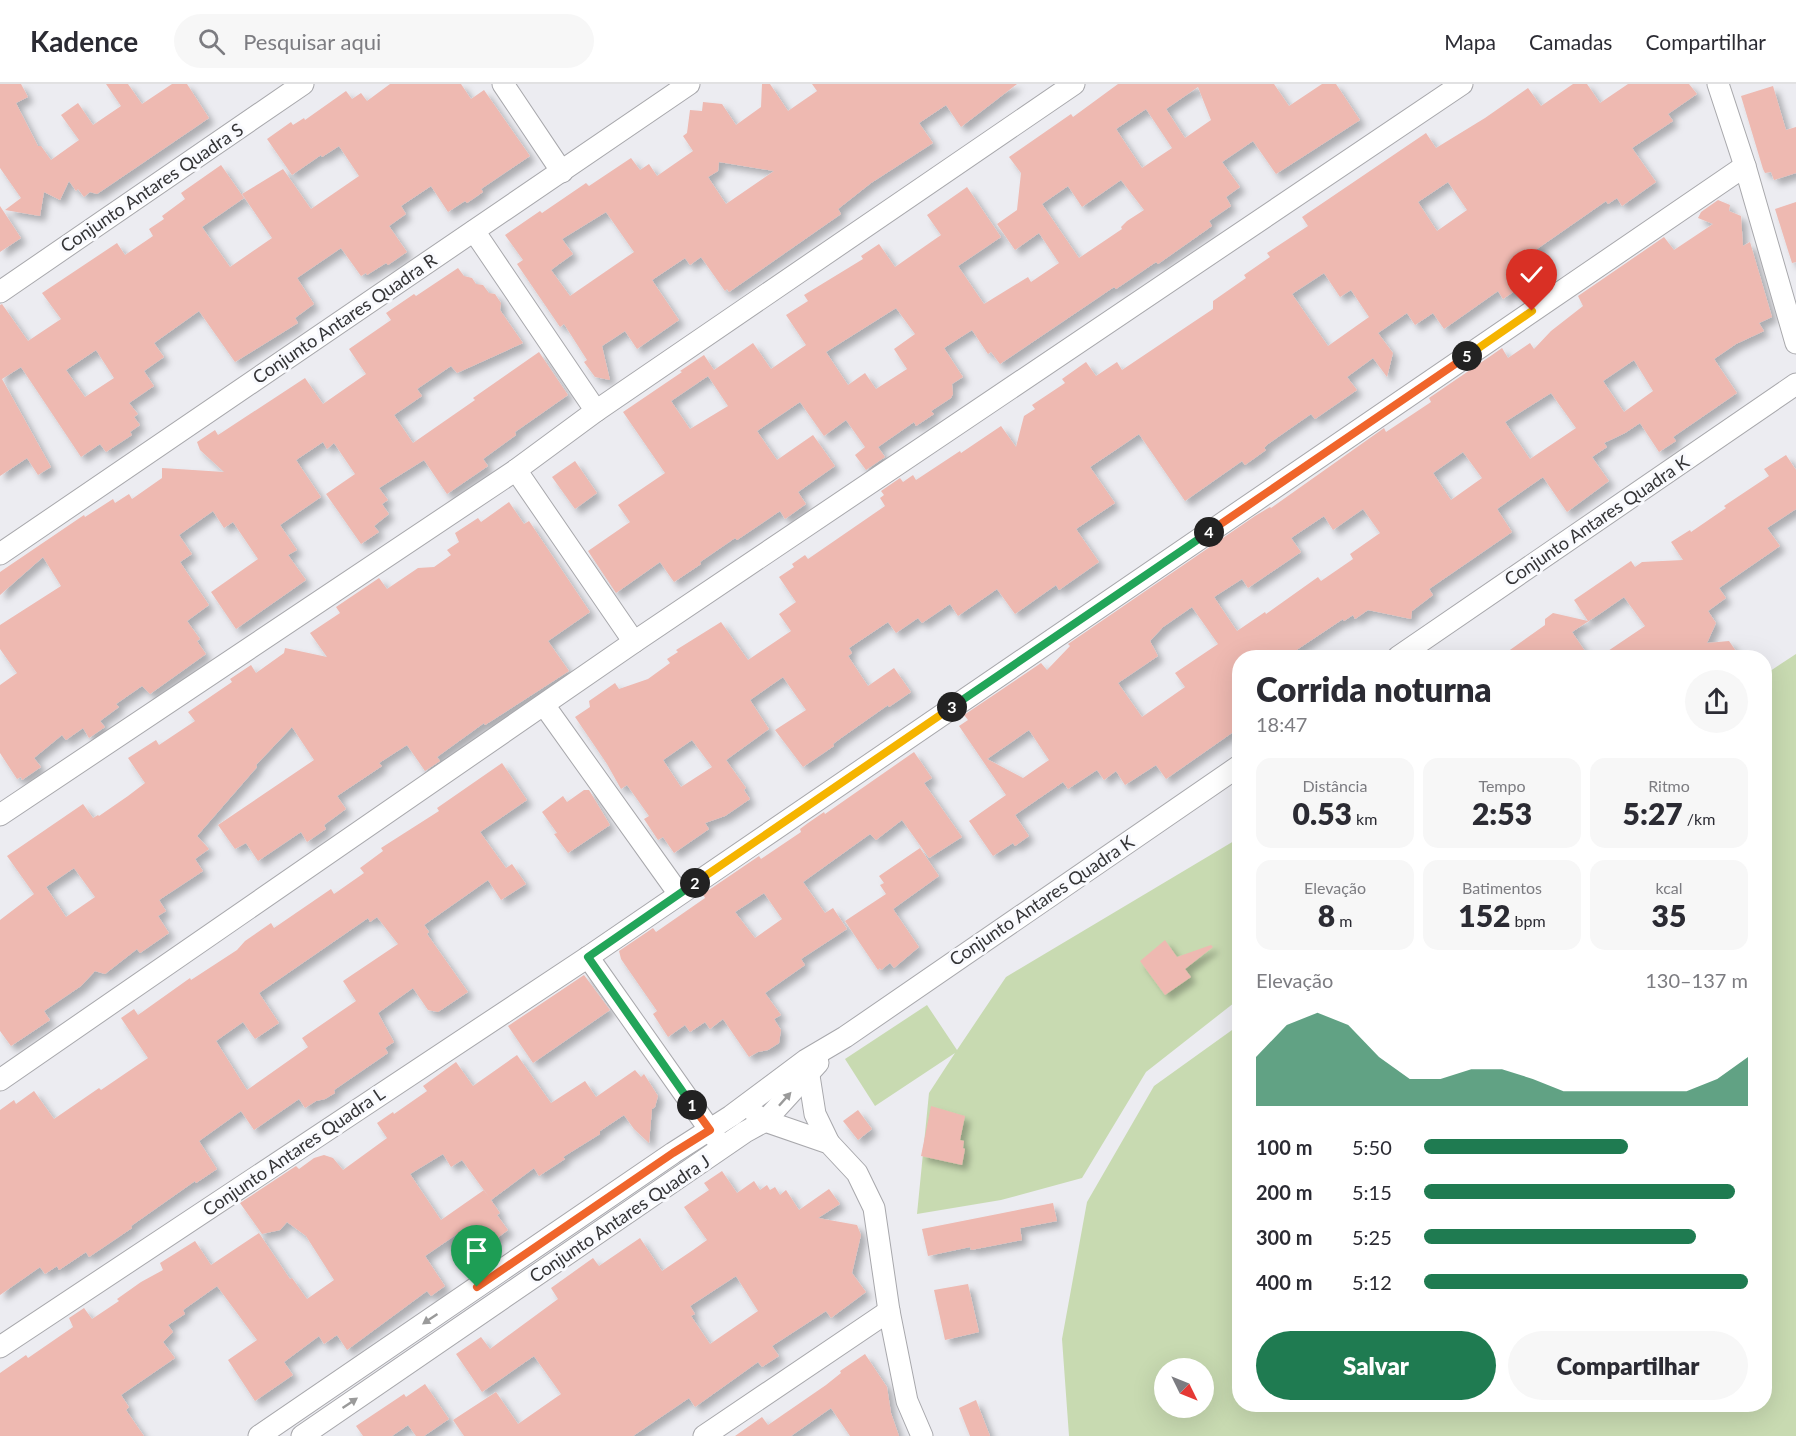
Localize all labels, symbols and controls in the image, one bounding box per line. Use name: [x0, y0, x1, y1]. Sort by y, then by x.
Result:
search box: [174, 14, 594, 68]
text: Kadence: [30, 24, 138, 58]
icon: search: [195, 25, 228, 58]
text: Pesquisar aqui: [243, 28, 381, 55]
text: Mapa: [1444, 29, 1496, 54]
text: Camadas: [1529, 29, 1612, 54]
text: Compartilhar: [1645, 29, 1766, 54]
street label: Conjunto Antares Quadra S: [56, 118, 247, 257]
street label: Conjunto Antares Quadra R: [248, 248, 441, 388]
pin: [1506, 249, 1557, 311]
icon: check: [1515, 258, 1548, 291]
pin: 5: [1452, 341, 1482, 371]
text: 5: [1462, 346, 1472, 365]
street label: Conjunto Antares Quadra K: [1500, 450, 1693, 590]
pin: 4: [1194, 517, 1224, 547]
text: 4: [1204, 522, 1214, 541]
text: Corrida noturna: [1256, 669, 1492, 709]
button: share: [1685, 670, 1748, 733]
pin: 3: [937, 692, 967, 722]
text: 3: [947, 697, 957, 716]
text: 18:47: [1256, 712, 1307, 736]
text: Distância: [1303, 776, 1367, 795]
text: Tempo: [1478, 776, 1526, 795]
text: Ritmo: [1648, 776, 1690, 795]
text: 0.53: [1293, 795, 1352, 831]
text: 2:53: [1472, 795, 1532, 831]
text: 5:27: [1623, 795, 1683, 831]
text: km: [1352, 809, 1377, 828]
text: /km: [1683, 809, 1715, 828]
street label: Conjunto Antares Quadra K: [945, 830, 1138, 970]
pin: 2: [680, 868, 710, 898]
text: 2: [690, 873, 700, 892]
text: Elevação: [1304, 878, 1366, 897]
text: Batimentos: [1462, 878, 1542, 897]
text: kcal: [1655, 878, 1683, 897]
text: 8: [1318, 897, 1335, 933]
text: 152: [1458, 897, 1511, 933]
text: 35: [1652, 897, 1686, 933]
text: m: [1335, 911, 1352, 930]
text: bpm: [1511, 911, 1546, 930]
text: Elevação: [1256, 968, 1333, 992]
text: 130–137 m: [1645, 968, 1748, 992]
street label: Conjunto Antares Quadra L: [198, 1082, 389, 1220]
pin: 1: [677, 1090, 707, 1120]
one-way arrow: [778, 1092, 792, 1107]
text: 1: [687, 1095, 697, 1114]
text: 100 m: [1256, 1135, 1312, 1159]
text: 5:50: [1352, 1135, 1392, 1159]
street label: Conjunto Antares Quadra J: [525, 1150, 714, 1287]
text: 200 m: [1256, 1180, 1312, 1204]
text: 5:15: [1352, 1180, 1392, 1204]
pin: [451, 1225, 502, 1287]
text: 300 m: [1256, 1225, 1312, 1249]
text: 5:25: [1352, 1225, 1392, 1249]
icon: arrive: [460, 1234, 493, 1267]
text: 400 m: [1256, 1270, 1312, 1294]
text: 5:12: [1352, 1270, 1392, 1294]
one-way arrow: [422, 1313, 438, 1324]
button: Salvar: [1256, 1331, 1496, 1400]
button: Compartilhar: [1508, 1331, 1748, 1400]
north arrow: [1154, 1358, 1214, 1418]
map controls: [1154, 1358, 1214, 1418]
one-way arrow: [342, 1397, 358, 1409]

